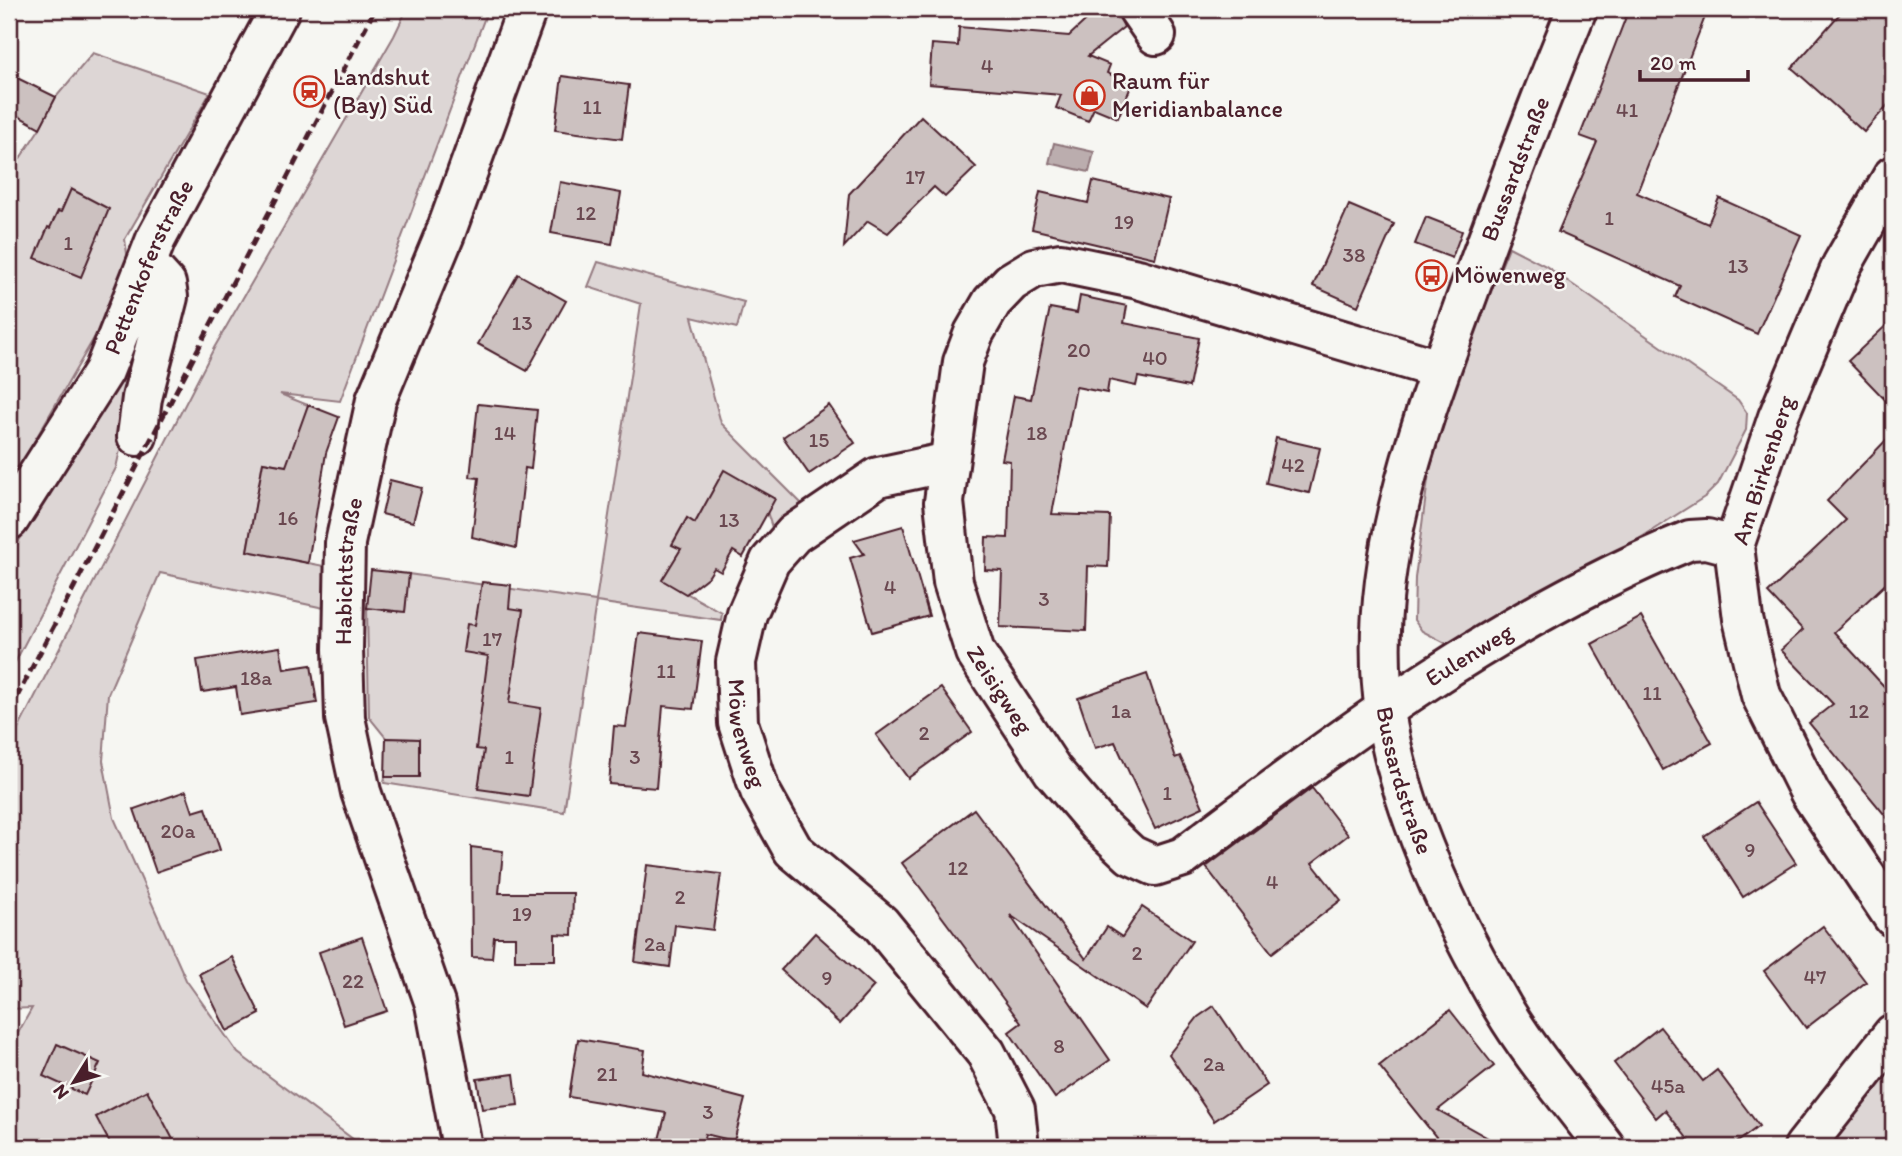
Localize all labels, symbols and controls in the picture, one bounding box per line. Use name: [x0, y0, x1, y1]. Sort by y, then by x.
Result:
scale bar: [1640, 38, 1748, 82]
text: 20 m: [1650, 50, 1697, 75]
house number: 4: [981, 53, 994, 78]
place label: Landshut (Bay) Süd: [333, 62, 433, 119]
place label: Raum für Meridianbalance: [1112, 66, 1283, 123]
station icon: Landshut (Bay) Süd: [293, 74, 327, 108]
shop icon: Raum für Meridianbalance: [1072, 78, 1106, 112]
street label: Bussardstraße: [1474, 92, 1555, 245]
house number: 11: [582, 94, 602, 119]
house number: 41: [1616, 97, 1638, 122]
house number: 17: [905, 164, 925, 189]
street label: Pettenkoferstraße: [97, 174, 199, 358]
house number: 12: [576, 200, 596, 225]
house number: 1: [1604, 205, 1614, 230]
house number: 19: [1114, 209, 1134, 234]
house number: 1: [63, 230, 73, 255]
house number: 38: [1343, 242, 1365, 267]
house number: 13: [1727, 253, 1749, 278]
bus stop icon: Möwenweg: [1414, 258, 1448, 292]
place label: Möwenweg: [1454, 260, 1566, 289]
house number: 13: [511, 310, 533, 335]
house number: 20: [1067, 337, 1091, 362]
house number: 40: [1142, 345, 1168, 370]
street label: Am Birkenberg: [1725, 391, 1800, 548]
house number: 14: [494, 420, 517, 445]
house number: 18: [1026, 420, 1048, 445]
house number: 15: [809, 427, 829, 452]
house number: 42: [1281, 452, 1305, 477]
street label: Habichtstraße: [328, 495, 369, 645]
house number: 16: [278, 505, 298, 530]
house number: 13: [718, 507, 740, 532]
house number: 4: [884, 574, 897, 599]
house number: 3: [1038, 586, 1050, 611]
street label: Eulenweg: [1419, 616, 1518, 693]
house number: 17: [482, 626, 502, 651]
street label: Zeisigweg: [961, 640, 1040, 740]
house number: 11: [656, 658, 676, 683]
house number: 18a: [240, 665, 272, 690]
street label: Möwenweg: [723, 678, 773, 792]
house number: 11: [1642, 680, 1662, 705]
house number: 1a: [1111, 698, 1131, 723]
house number: 12: [1849, 698, 1869, 723]
street label: Bussardstraße: [1370, 704, 1440, 858]
house number: 2: [918, 720, 930, 745]
house number: 1: [504, 744, 514, 769]
house number: 3: [629, 744, 641, 769]
house number: 1: [1162, 780, 1172, 805]
house number: 20a: [161, 818, 196, 843]
house number: 9: [1745, 837, 1755, 862]
house number: 12: [948, 855, 968, 880]
house number: 4: [1266, 869, 1279, 894]
house number: 2: [674, 884, 686, 909]
house number: 19: [512, 901, 532, 926]
house number: 2a: [644, 931, 666, 956]
house number: 2: [1131, 940, 1143, 965]
house number: 47: [1803, 964, 1827, 989]
house number: 9: [822, 965, 832, 990]
house number: 22: [342, 968, 364, 993]
house number: 8: [1053, 1033, 1065, 1058]
north arrow: [38, 1048, 108, 1118]
house number: 2a: [1203, 1051, 1225, 1076]
house number: 21: [597, 1061, 618, 1086]
house number: 45a: [1651, 1073, 1685, 1098]
text: N: [48, 1080, 74, 1104]
house number: 3: [702, 1099, 714, 1124]

